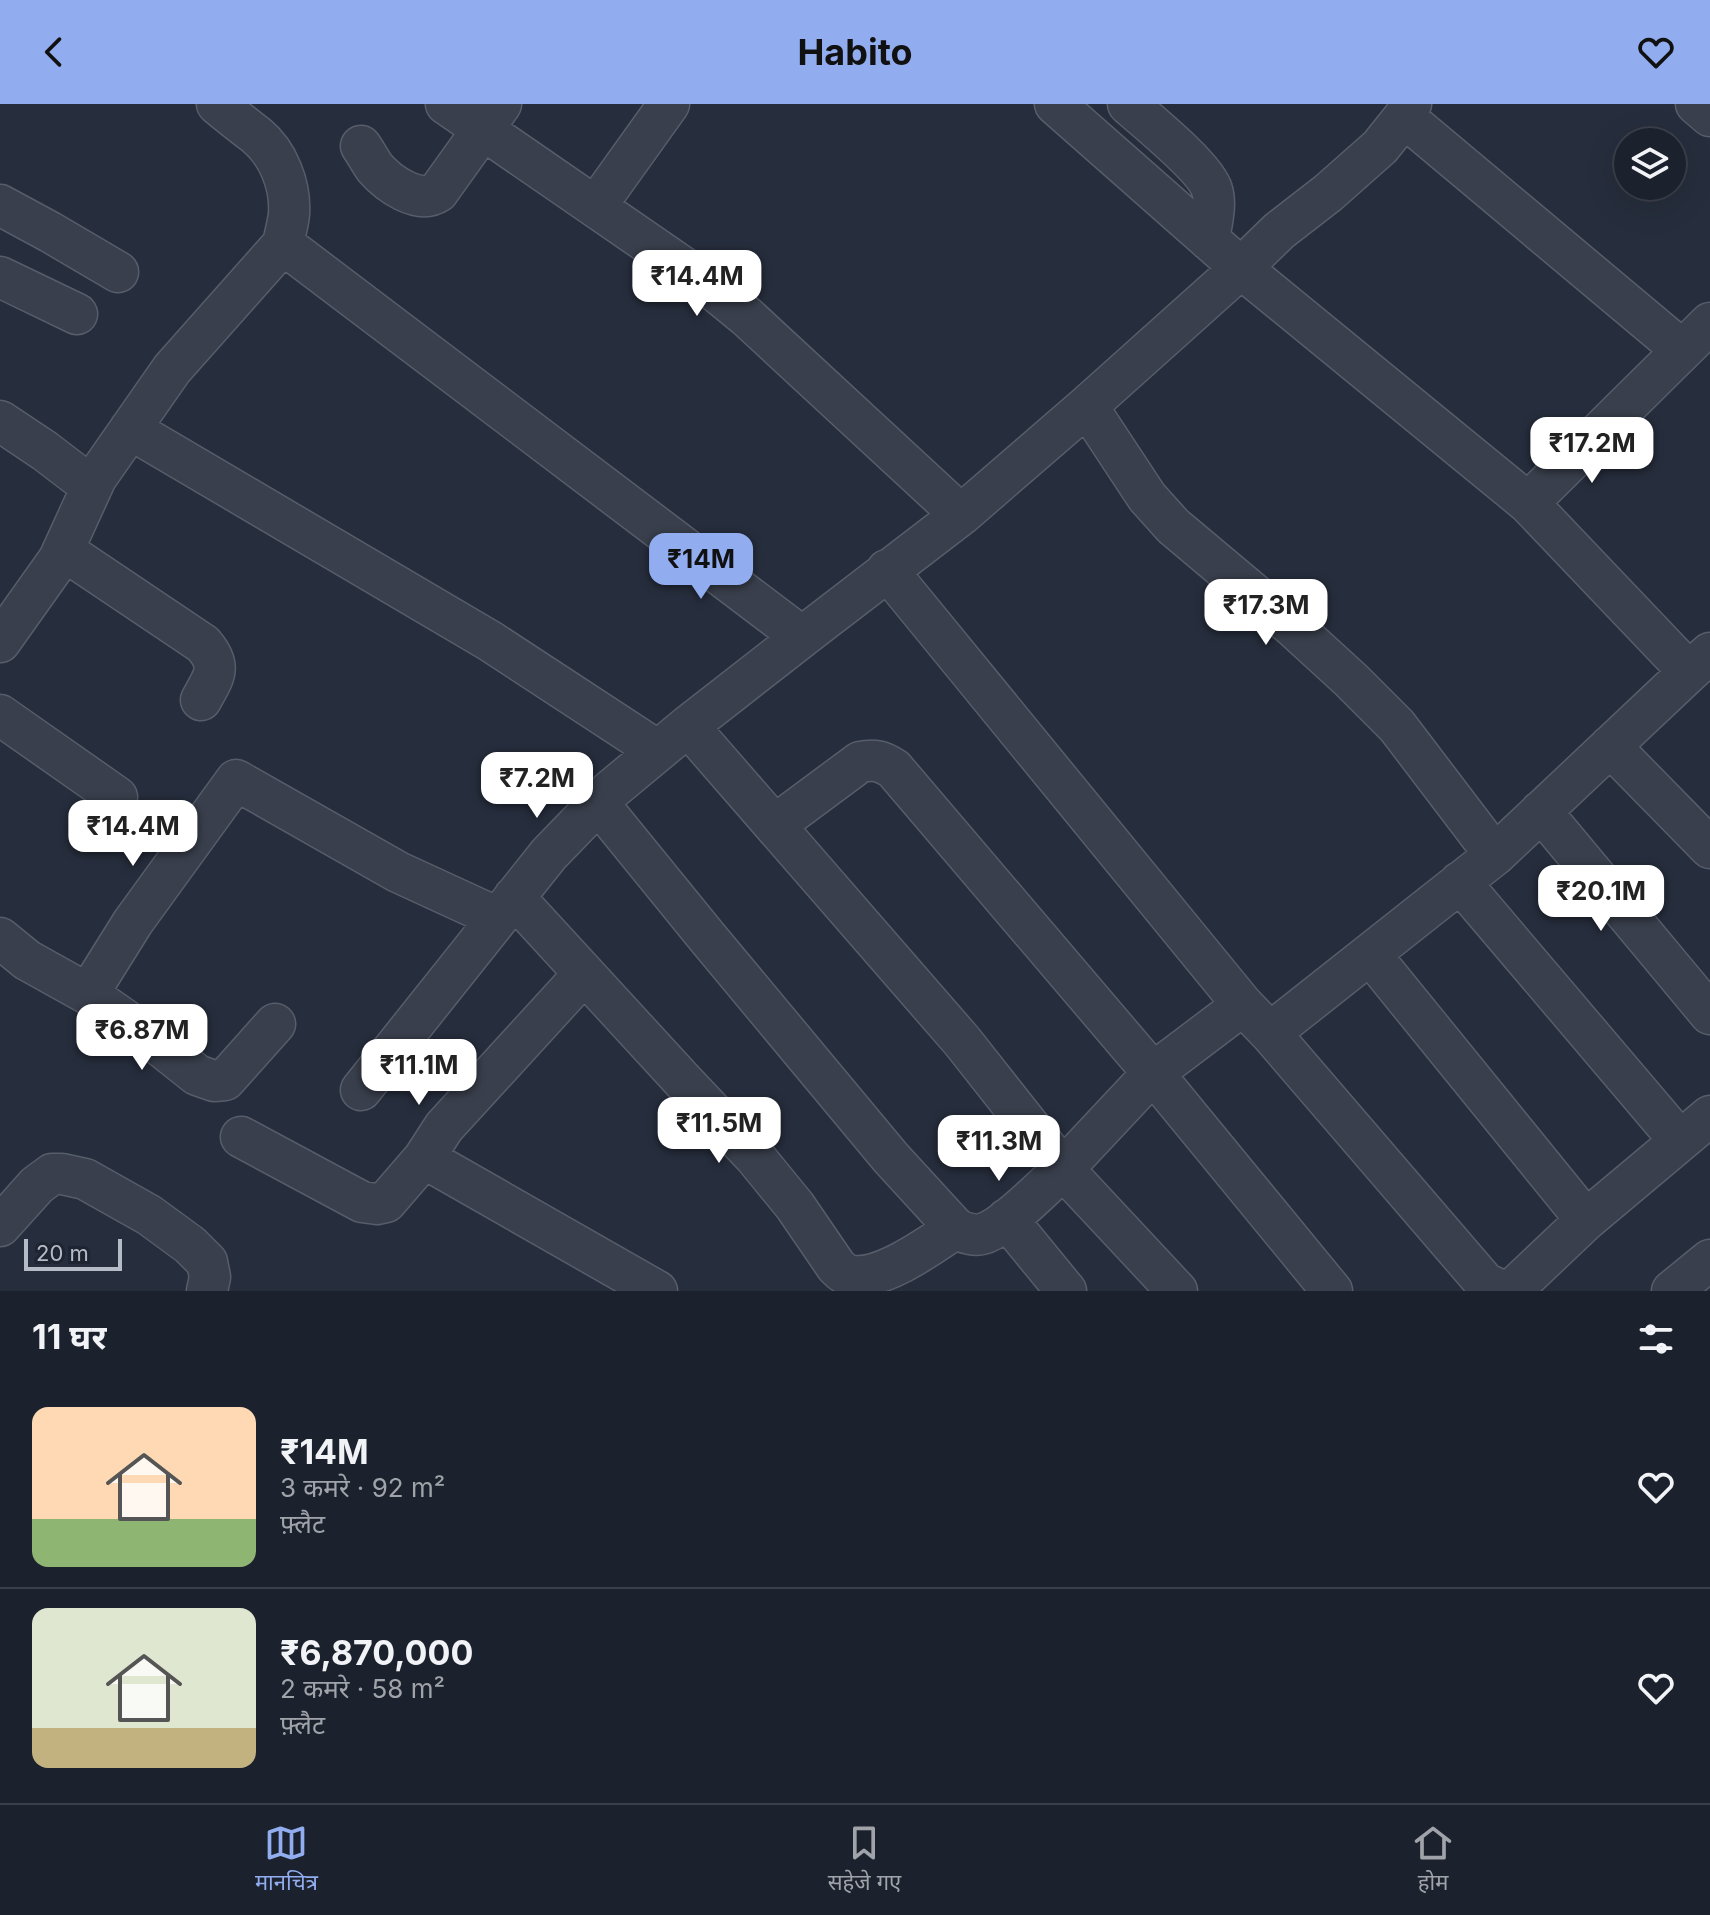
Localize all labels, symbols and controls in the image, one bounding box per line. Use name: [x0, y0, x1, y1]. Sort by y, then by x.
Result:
icon: back: [32, 30, 76, 74]
text: Habito: [797, 30, 913, 74]
icon: heart: [1634, 30, 1678, 74]
map controls: [1614, 128, 1686, 200]
button: layers: [1614, 128, 1686, 200]
pin: ₹14.4M: [632, 250, 762, 318]
text: ₹14.4M: [650, 260, 744, 291]
pin: ₹17.2M: [1527, 417, 1657, 485]
text: ₹17.2M: [1548, 427, 1636, 458]
pin: ₹14M: [654, 533, 748, 601]
text: ₹14M: [667, 543, 735, 574]
pin: ₹17.3M: [1201, 579, 1331, 647]
text: ₹17.3M: [1222, 589, 1310, 620]
pin: ₹7.2M: [481, 752, 593, 820]
text: ₹7.2M: [499, 762, 575, 793]
pin: ₹14.4M: [68, 800, 198, 868]
text: ₹14.4M: [86, 810, 180, 841]
pin: ₹20.1M: [1536, 865, 1666, 933]
text: ₹20.1M: [1556, 875, 1646, 906]
pin: ₹6.87M: [77, 1004, 207, 1072]
text: ₹6.87M: [94, 1014, 190, 1045]
pin: ₹11.1M: [354, 1039, 484, 1107]
text: ₹11.1M: [379, 1049, 459, 1080]
pin: ₹11.5M: [654, 1097, 784, 1165]
text: ₹11.5M: [676, 1107, 762, 1138]
pin: ₹11.3M: [934, 1115, 1064, 1183]
text: ₹11.3M: [956, 1125, 1042, 1156]
scale bar: [24, 1235, 122, 1271]
text: 20 m: [36, 1240, 89, 1266]
text: 11 घर: [32, 1316, 106, 1357]
icon: filters: [1634, 1317, 1678, 1361]
text: ₹14M: [280, 1431, 369, 1472]
icon: home: [96, 1439, 192, 1535]
icon: heart: [1634, 1465, 1678, 1509]
text: 3 कमरे · 92 m²: [280, 1472, 445, 1503]
text: फ़्लैट: [280, 1508, 325, 1539]
text: ₹6,870,000: [280, 1632, 473, 1673]
icon: home: [96, 1640, 192, 1736]
icon: heart: [1634, 1666, 1678, 1710]
text: 2 कमरे · 58 m²: [280, 1673, 445, 1704]
text: फ़्लैट: [280, 1709, 325, 1740]
tab: मानचित्र: [255, 1821, 318, 1899]
tab: सहेजे गए: [828, 1821, 901, 1899]
tab: होम: [1411, 1821, 1455, 1899]

